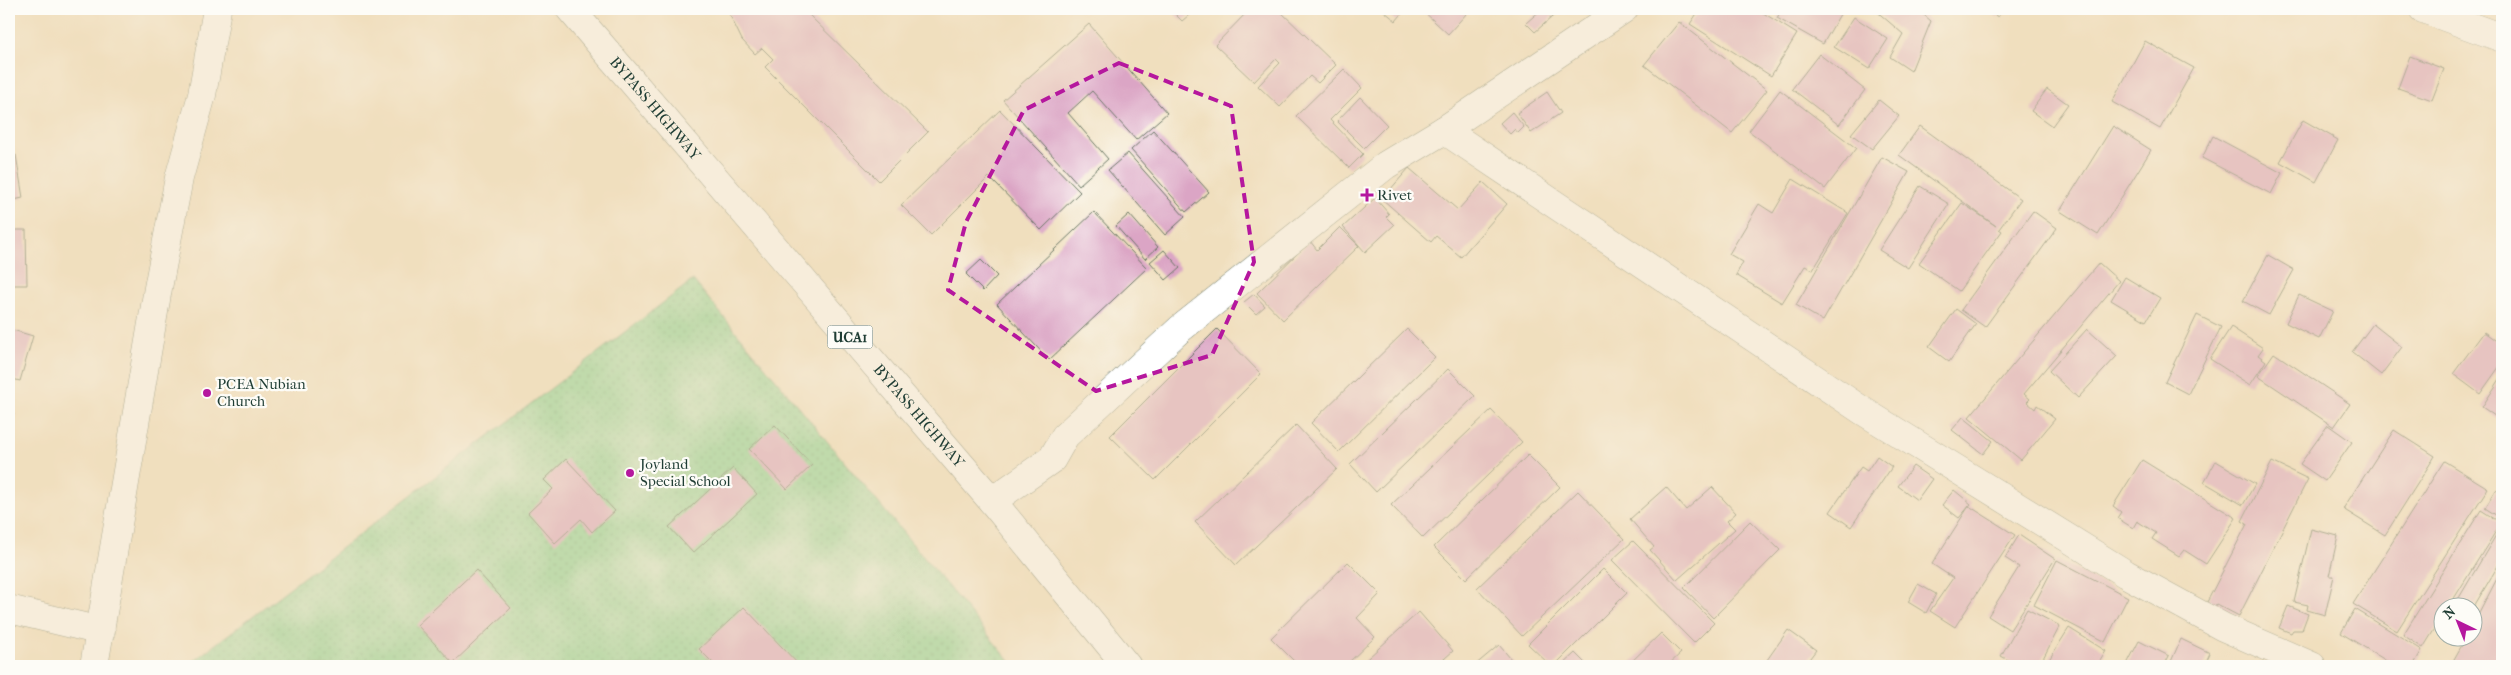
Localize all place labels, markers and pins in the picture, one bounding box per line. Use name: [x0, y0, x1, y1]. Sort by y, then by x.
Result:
place label: Rivet: [1377, 186, 1413, 204]
marker: Rivet: [1361, 189, 1373, 201]
place label: PCEA Nubian Church: [217, 375, 306, 410]
marker: PCEA Nubian Church: [201, 387, 213, 399]
place label: Joyland Special School: [639, 455, 731, 490]
marker: Joyland Special School: [624, 467, 636, 479]

